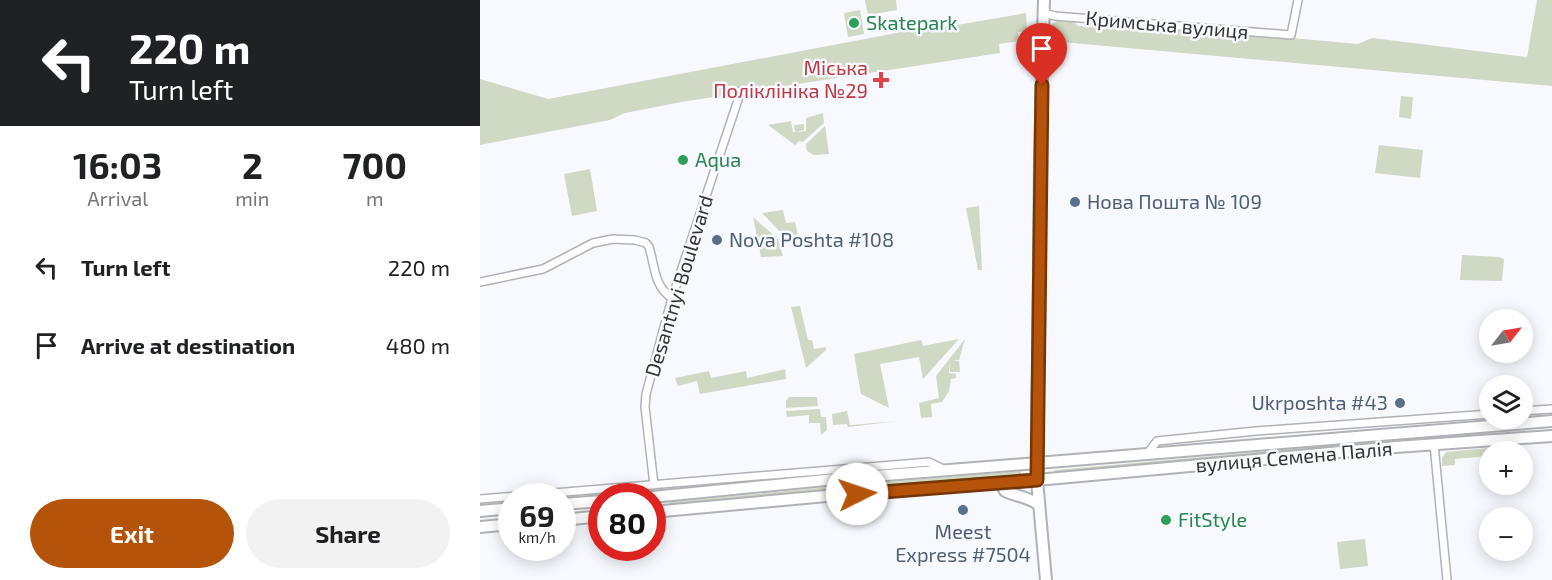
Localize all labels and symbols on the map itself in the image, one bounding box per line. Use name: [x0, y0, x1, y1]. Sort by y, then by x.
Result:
street label: Кримська вулиця: [1085, 5, 1249, 44]
place label: Skatepark: [866, 10, 958, 34]
marker: Skatepark: [847, 16, 861, 30]
pin: [1016, 23, 1067, 85]
place label: Міська Поліклініка №29: [713, 55, 868, 102]
marker: Міська Поліклініка №29: [872, 71, 890, 89]
place label: Aqua: [695, 147, 741, 171]
marker: Aqua: [676, 153, 690, 167]
place label: Нова Пошта № 109: [1087, 189, 1262, 213]
street label: Desantnyi Boulevard: [639, 192, 717, 379]
marker: Нова Пошта № 109: [1068, 195, 1082, 209]
place label: Nova Poshta #108: [729, 227, 894, 251]
marker: Nova Poshta #108: [710, 233, 724, 247]
north arrow: [1479, 309, 1533, 363]
place label: Ukrposhta #43: [1252, 390, 1388, 414]
marker: Ukrposhta #43: [1393, 396, 1407, 410]
street label: вулиця Семена Палія: [1194, 435, 1393, 478]
position arrow: [825, 462, 889, 526]
speed limit sign: 80: [588, 483, 666, 561]
marker: Meest Express #7504: [956, 503, 970, 517]
place label: FitStyle: [1178, 507, 1247, 531]
marker: FitStyle: [1159, 513, 1173, 527]
place label: Meest Express #7504: [895, 519, 1031, 566]

